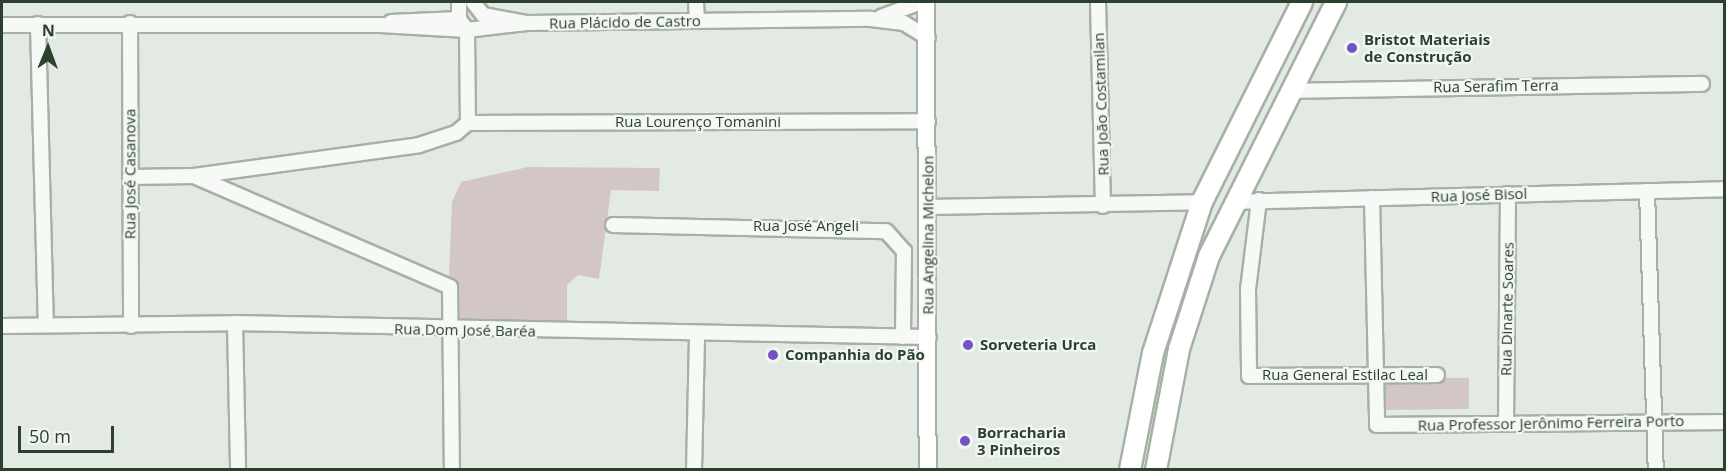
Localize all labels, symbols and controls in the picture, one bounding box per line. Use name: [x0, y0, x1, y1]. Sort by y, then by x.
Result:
street label: Rua Plácido de Castro: [549, 12, 701, 32]
north arrow: [18, 18, 78, 78]
text: N: [42, 19, 55, 41]
place label: Bristot Materiais de Construção: [1364, 30, 1490, 65]
street label: Rua João Costamilan: [1090, 32, 1112, 176]
marker: Bristot Materiais de Construção: [1345, 41, 1359, 55]
street label: Rua Serafim Terra: [1433, 76, 1559, 96]
street label: Rua José Casanova: [121, 109, 139, 239]
street label: Rua Lourenço Tomanini: [615, 113, 781, 131]
street label: Rua Angelina Michelon: [919, 155, 937, 315]
street label: Rua José Bisol: [1430, 184, 1528, 206]
street label: Rua José Angeli: [753, 217, 859, 235]
street label: Rua Dinarte Soares: [1497, 242, 1517, 376]
street label: Rua Dom José Baréa: [394, 320, 536, 340]
place label: Sorveteria Urca: [980, 336, 1096, 354]
marker: Sorveteria Urca: [961, 338, 975, 352]
place label: Companhia do Pão: [785, 346, 925, 364]
marker: Companhia do Pão: [766, 348, 780, 362]
street label: Rua General Estilac Leal: [1262, 366, 1428, 384]
street label: Rua Professor Jerônimo Ferreira Porto: [1418, 412, 1684, 434]
scale bar: [21, 414, 117, 452]
place label: Borracharia 3 Pinheiros: [977, 423, 1066, 458]
text: 50 m: [29, 424, 71, 448]
marker: Borracharia 3 Pinheiros: [958, 434, 972, 448]

